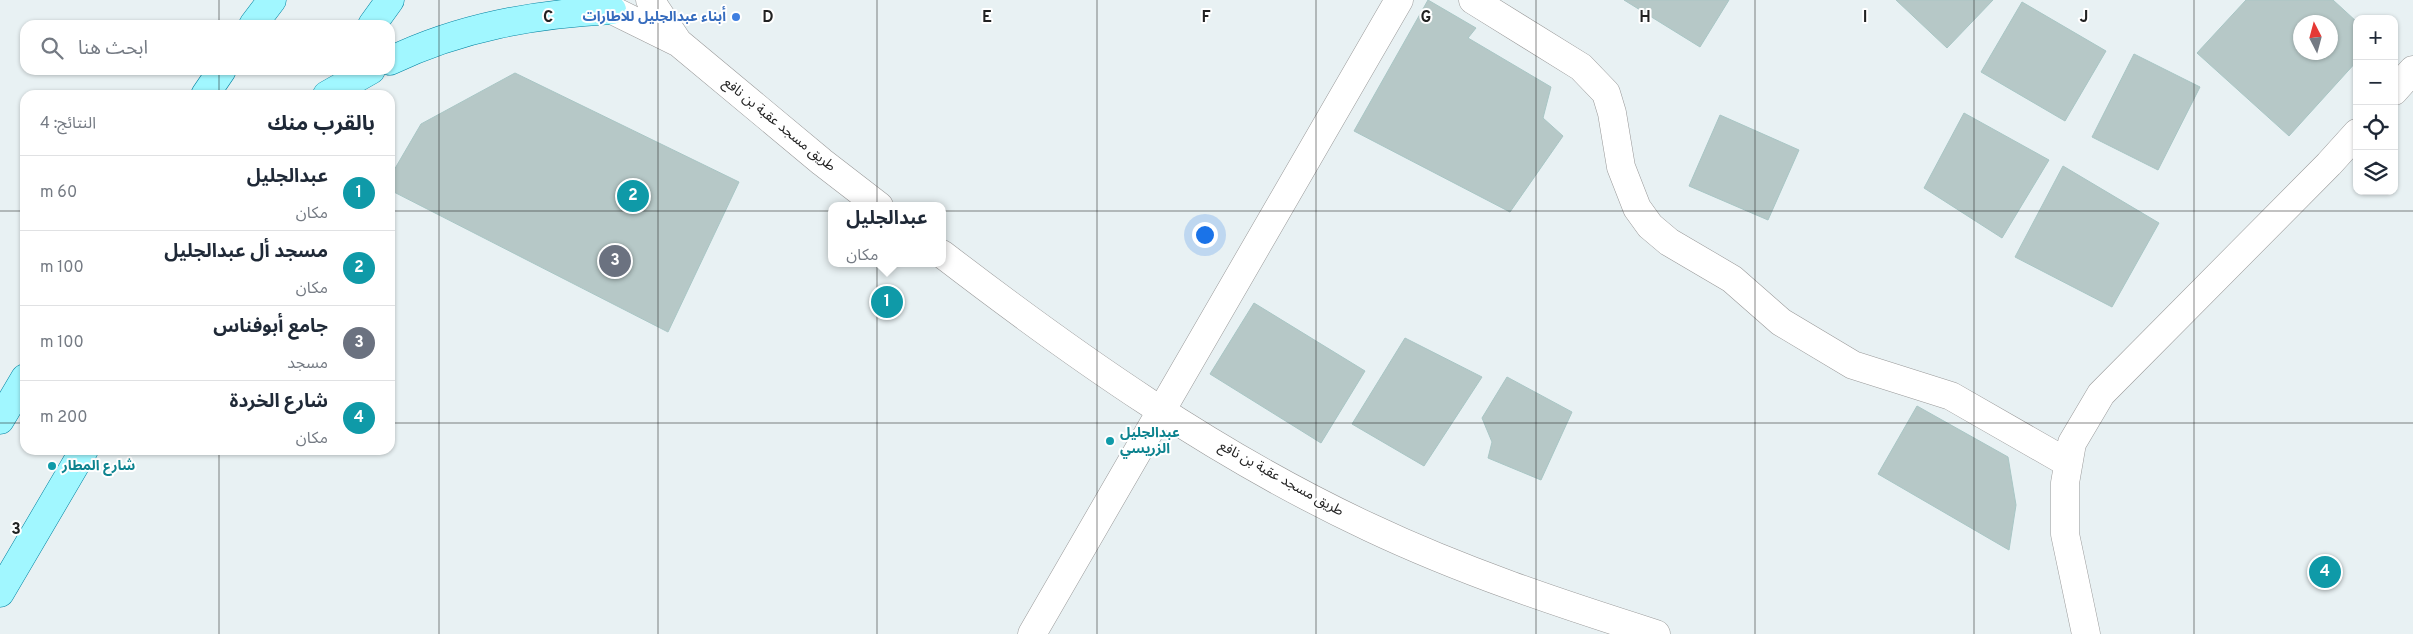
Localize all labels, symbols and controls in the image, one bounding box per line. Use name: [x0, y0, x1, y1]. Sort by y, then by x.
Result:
place label: أبناء عبدالجليل للاطارات: [582, 6, 726, 26]
text: C: [543, 8, 553, 28]
text: D: [762, 8, 774, 28]
text: E: [982, 8, 992, 28]
text: F: [1201, 8, 1211, 28]
text: G: [1421, 8, 1431, 28]
text: H: [1639, 8, 1651, 28]
text: I: [1863, 8, 1867, 28]
text: J: [2080, 8, 2088, 28]
marker: أبناء عبدالجليل للاطارات: [730, 11, 742, 23]
north arrow: [2293, 15, 2338, 60]
map controls: [2353, 15, 2398, 195]
button: +: [2353, 15, 2398, 60]
search box: [20, 20, 395, 75]
icon: search: [38, 34, 66, 62]
text: ابحث هنا: [78, 37, 148, 61]
button: −: [2353, 60, 2398, 105]
street label: طريق مسجد عقبة بن نافع: [719, 74, 839, 176]
button: locate: [2353, 105, 2398, 150]
text: بالقرب منك: [267, 111, 375, 138]
text: النتائج: 4: [40, 114, 96, 134]
button: layers: [2353, 150, 2398, 195]
text: عبدالجليل: [247, 165, 328, 189]
pin: 2: [617, 177, 649, 215]
text: 60 m: [40, 183, 77, 203]
text: 1: [356, 183, 362, 203]
popup: [828, 202, 946, 267]
text: مكان: [296, 204, 328, 224]
text: عبدالجليل: [846, 207, 928, 231]
your location: [1192, 222, 1218, 248]
text: مسجد أل عبدالجليل: [164, 240, 328, 264]
pin: 3: [599, 242, 631, 280]
text: مكان: [846, 246, 878, 266]
text: 100 m: [40, 258, 84, 278]
text: 2: [354, 258, 364, 278]
text: مكان: [296, 279, 328, 299]
pin: 1: [871, 283, 903, 321]
text: جامع أبوفناس: [213, 315, 328, 339]
text: 100 m: [40, 333, 84, 353]
text: 3: [354, 333, 364, 353]
text: مسجد: [287, 354, 328, 374]
text: شارع الخردة: [230, 390, 328, 414]
text: 200 m: [40, 408, 88, 428]
text: 4: [354, 408, 364, 428]
place label: عبدالجليل الزريسي: [1120, 425, 1180, 459]
text: مكان: [296, 429, 328, 449]
marker: عبدالجليل الزريسي: [1104, 435, 1116, 447]
street label: طريق مسجد عقبة بن نافع: [1215, 438, 1346, 521]
place label: شارع المطار: [61, 458, 135, 476]
marker: شارع المطار: [46, 460, 58, 472]
text: 3: [11, 520, 21, 540]
pin: 4: [2309, 553, 2341, 591]

